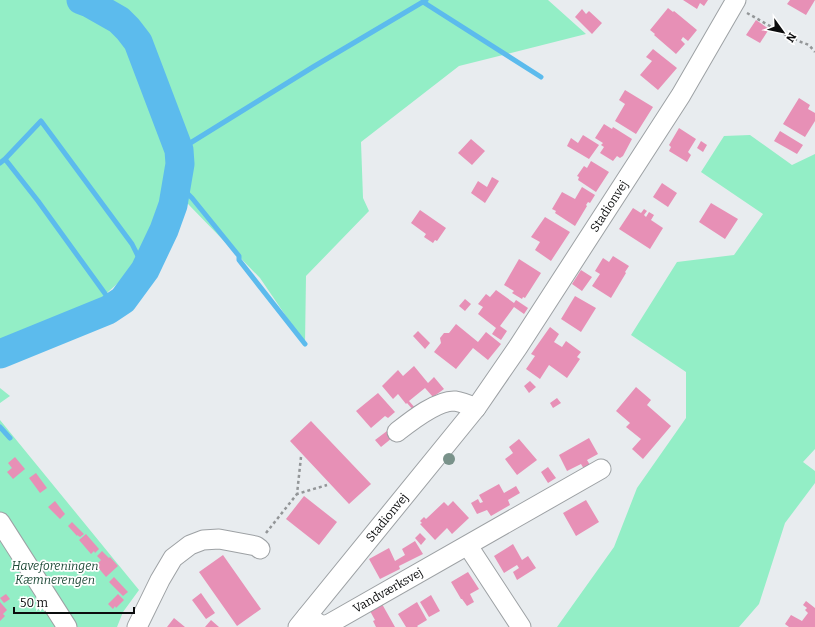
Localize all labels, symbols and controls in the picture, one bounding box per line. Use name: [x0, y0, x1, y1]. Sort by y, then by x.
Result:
north arrow: [763, 12, 803, 52]
text: N: [783, 30, 799, 45]
street label: Stadionvej: [587, 178, 631, 235]
street label: Stadionvej: [363, 490, 411, 545]
park label: Haveforeningen Kæmnerengen: [12, 559, 98, 587]
street label: Vandværksvej: [351, 565, 425, 616]
scale bar: [14, 589, 134, 615]
text: 50 m: [20, 596, 49, 610]

